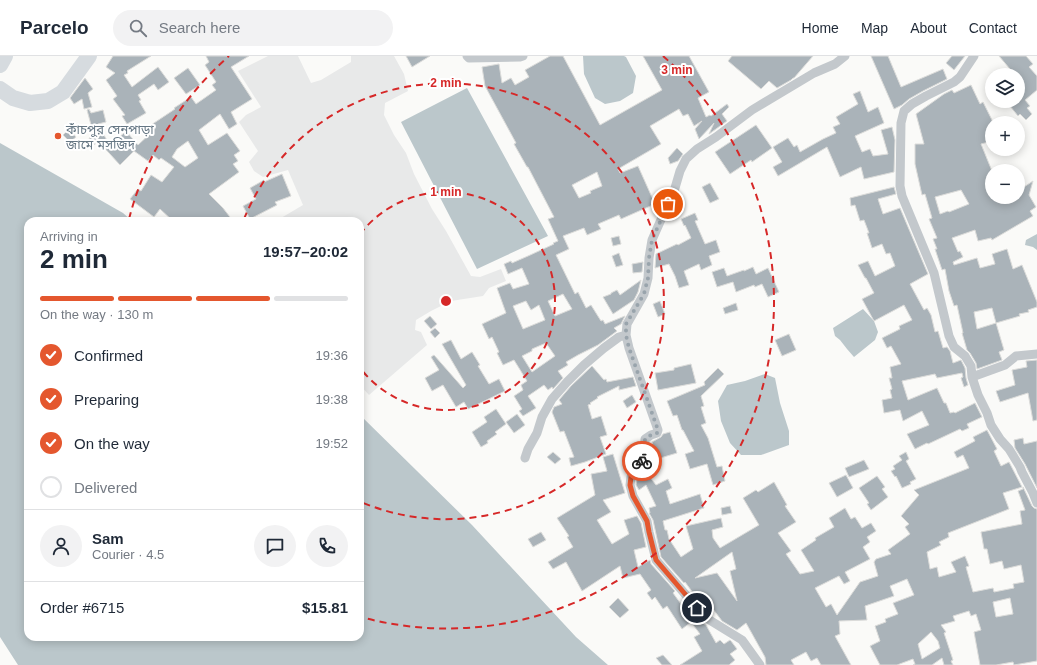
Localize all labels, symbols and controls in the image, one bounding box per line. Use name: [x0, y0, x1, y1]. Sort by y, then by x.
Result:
search box: [113, 10, 393, 46]
text: Parcelo: [20, 17, 89, 38]
icon: search: [127, 17, 149, 39]
text: Search here: [159, 19, 240, 36]
text: Home: [802, 20, 839, 36]
text: Map: [861, 20, 888, 36]
text: About: [910, 20, 947, 36]
text: Contact: [969, 20, 1017, 36]
text: 3 min: [661, 63, 693, 77]
map controls: [985, 68, 1025, 204]
button: layers: [985, 68, 1025, 108]
text: 2 min: [430, 76, 462, 90]
button: +: [985, 116, 1025, 156]
place label: কাঁচপুর সেনপাড়া জামে মসজিদ: [65, 122, 154, 152]
marker: কাঁচপুর সেনপাড়া জামে মসজিদ: [53, 131, 63, 141]
button: −: [985, 164, 1025, 204]
text: 1 min: [430, 185, 462, 199]
pin: [651, 187, 685, 221]
icon: bag: [657, 193, 679, 215]
text: Arriving in: [40, 229, 98, 244]
text: 19:57–20:02: [263, 243, 348, 260]
text: 2 min: [40, 244, 108, 274]
centre of rings: [439, 294, 453, 308]
text: On the way · 130 m: [40, 307, 153, 322]
icon: check: [40, 344, 62, 366]
text: Confirmed: [74, 347, 143, 364]
text: 19:36: [315, 348, 348, 363]
icon: check: [40, 388, 62, 410]
text: Preparing: [74, 391, 139, 408]
text: 19:38: [315, 392, 348, 407]
icon: check: [40, 432, 62, 454]
text: On the way: [74, 435, 150, 452]
text: 19:52: [315, 436, 348, 451]
courier: [622, 441, 662, 481]
icon: bike: [631, 450, 653, 472]
text: Delivered: [74, 479, 137, 496]
button: person: [40, 525, 82, 567]
button: chat: [254, 525, 296, 567]
button: phone: [306, 525, 348, 567]
text: Sam: [92, 530, 124, 547]
text: Courier · 4.5: [92, 547, 164, 562]
pin: [680, 591, 714, 625]
icon: home: [686, 597, 708, 619]
text: Order #6715: [40, 599, 124, 616]
text: $15.81: [302, 599, 348, 616]

